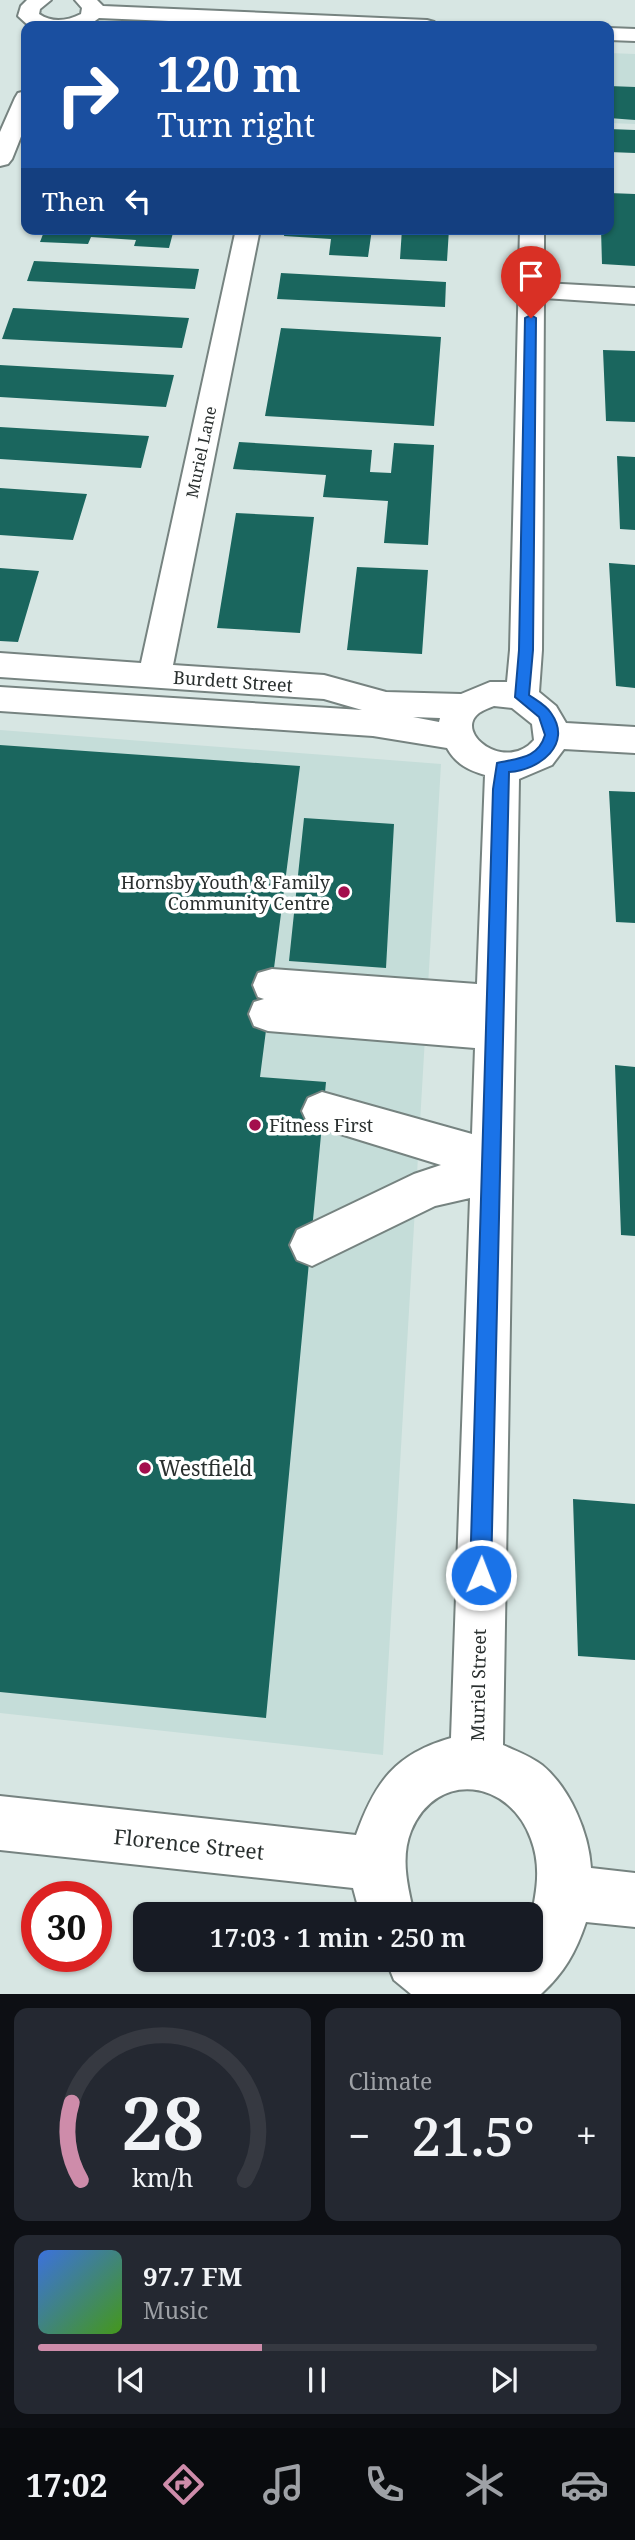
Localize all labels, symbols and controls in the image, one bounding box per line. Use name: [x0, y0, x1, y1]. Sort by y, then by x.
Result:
text: 120 m: [157, 40, 301, 106]
icon: right: [42, 49, 133, 140]
text: Turn right: [157, 103, 315, 146]
icon: left: [119, 182, 157, 220]
text: Then: [42, 183, 105, 219]
pin: [501, 246, 561, 318]
icon: arrive: [512, 257, 550, 295]
street label: Muriel Lane: [181, 404, 221, 500]
street label: Burdett Street: [172, 665, 294, 697]
place label: Hornsby Youth & Family Community Centre: [121, 870, 331, 915]
marker: Hornsby Youth & Family Community Centre: [336, 884, 352, 900]
place label: Fitness First: [269, 1113, 373, 1137]
marker: Fitness First: [247, 1117, 263, 1133]
place label: Westfield: [159, 1454, 252, 1482]
marker: Westfield: [137, 1460, 153, 1476]
position arrow: [444, 1538, 518, 1612]
street label: Muriel Street: [465, 1628, 491, 1742]
street label: Florence Street: [112, 1822, 266, 1866]
speed limit sign: 30: [21, 1881, 112, 1972]
text: 17:03 · 1 min · 250 m: [210, 1919, 466, 1955]
text: Climate: [349, 2065, 432, 2097]
text: 28: [121, 2073, 203, 2172]
text: 21.5°: [412, 2100, 535, 2171]
text: −: [349, 2109, 371, 2161]
text: +: [576, 2109, 597, 2161]
text: km/h: [132, 2160, 193, 2194]
text: 97.7 FM: [143, 2258, 242, 2294]
text: Music: [143, 2294, 208, 2326]
icon: previous: [112, 2361, 150, 2399]
icon: pause: [298, 2361, 336, 2399]
icon: next: [485, 2361, 523, 2399]
icon: directions: [159, 2460, 208, 2509]
icon: music: [259, 2460, 308, 2509]
icon: phone: [360, 2460, 409, 2509]
icon: climate: [460, 2460, 509, 2509]
icon: car: [560, 2460, 609, 2509]
text: 17:02: [26, 2463, 108, 2506]

